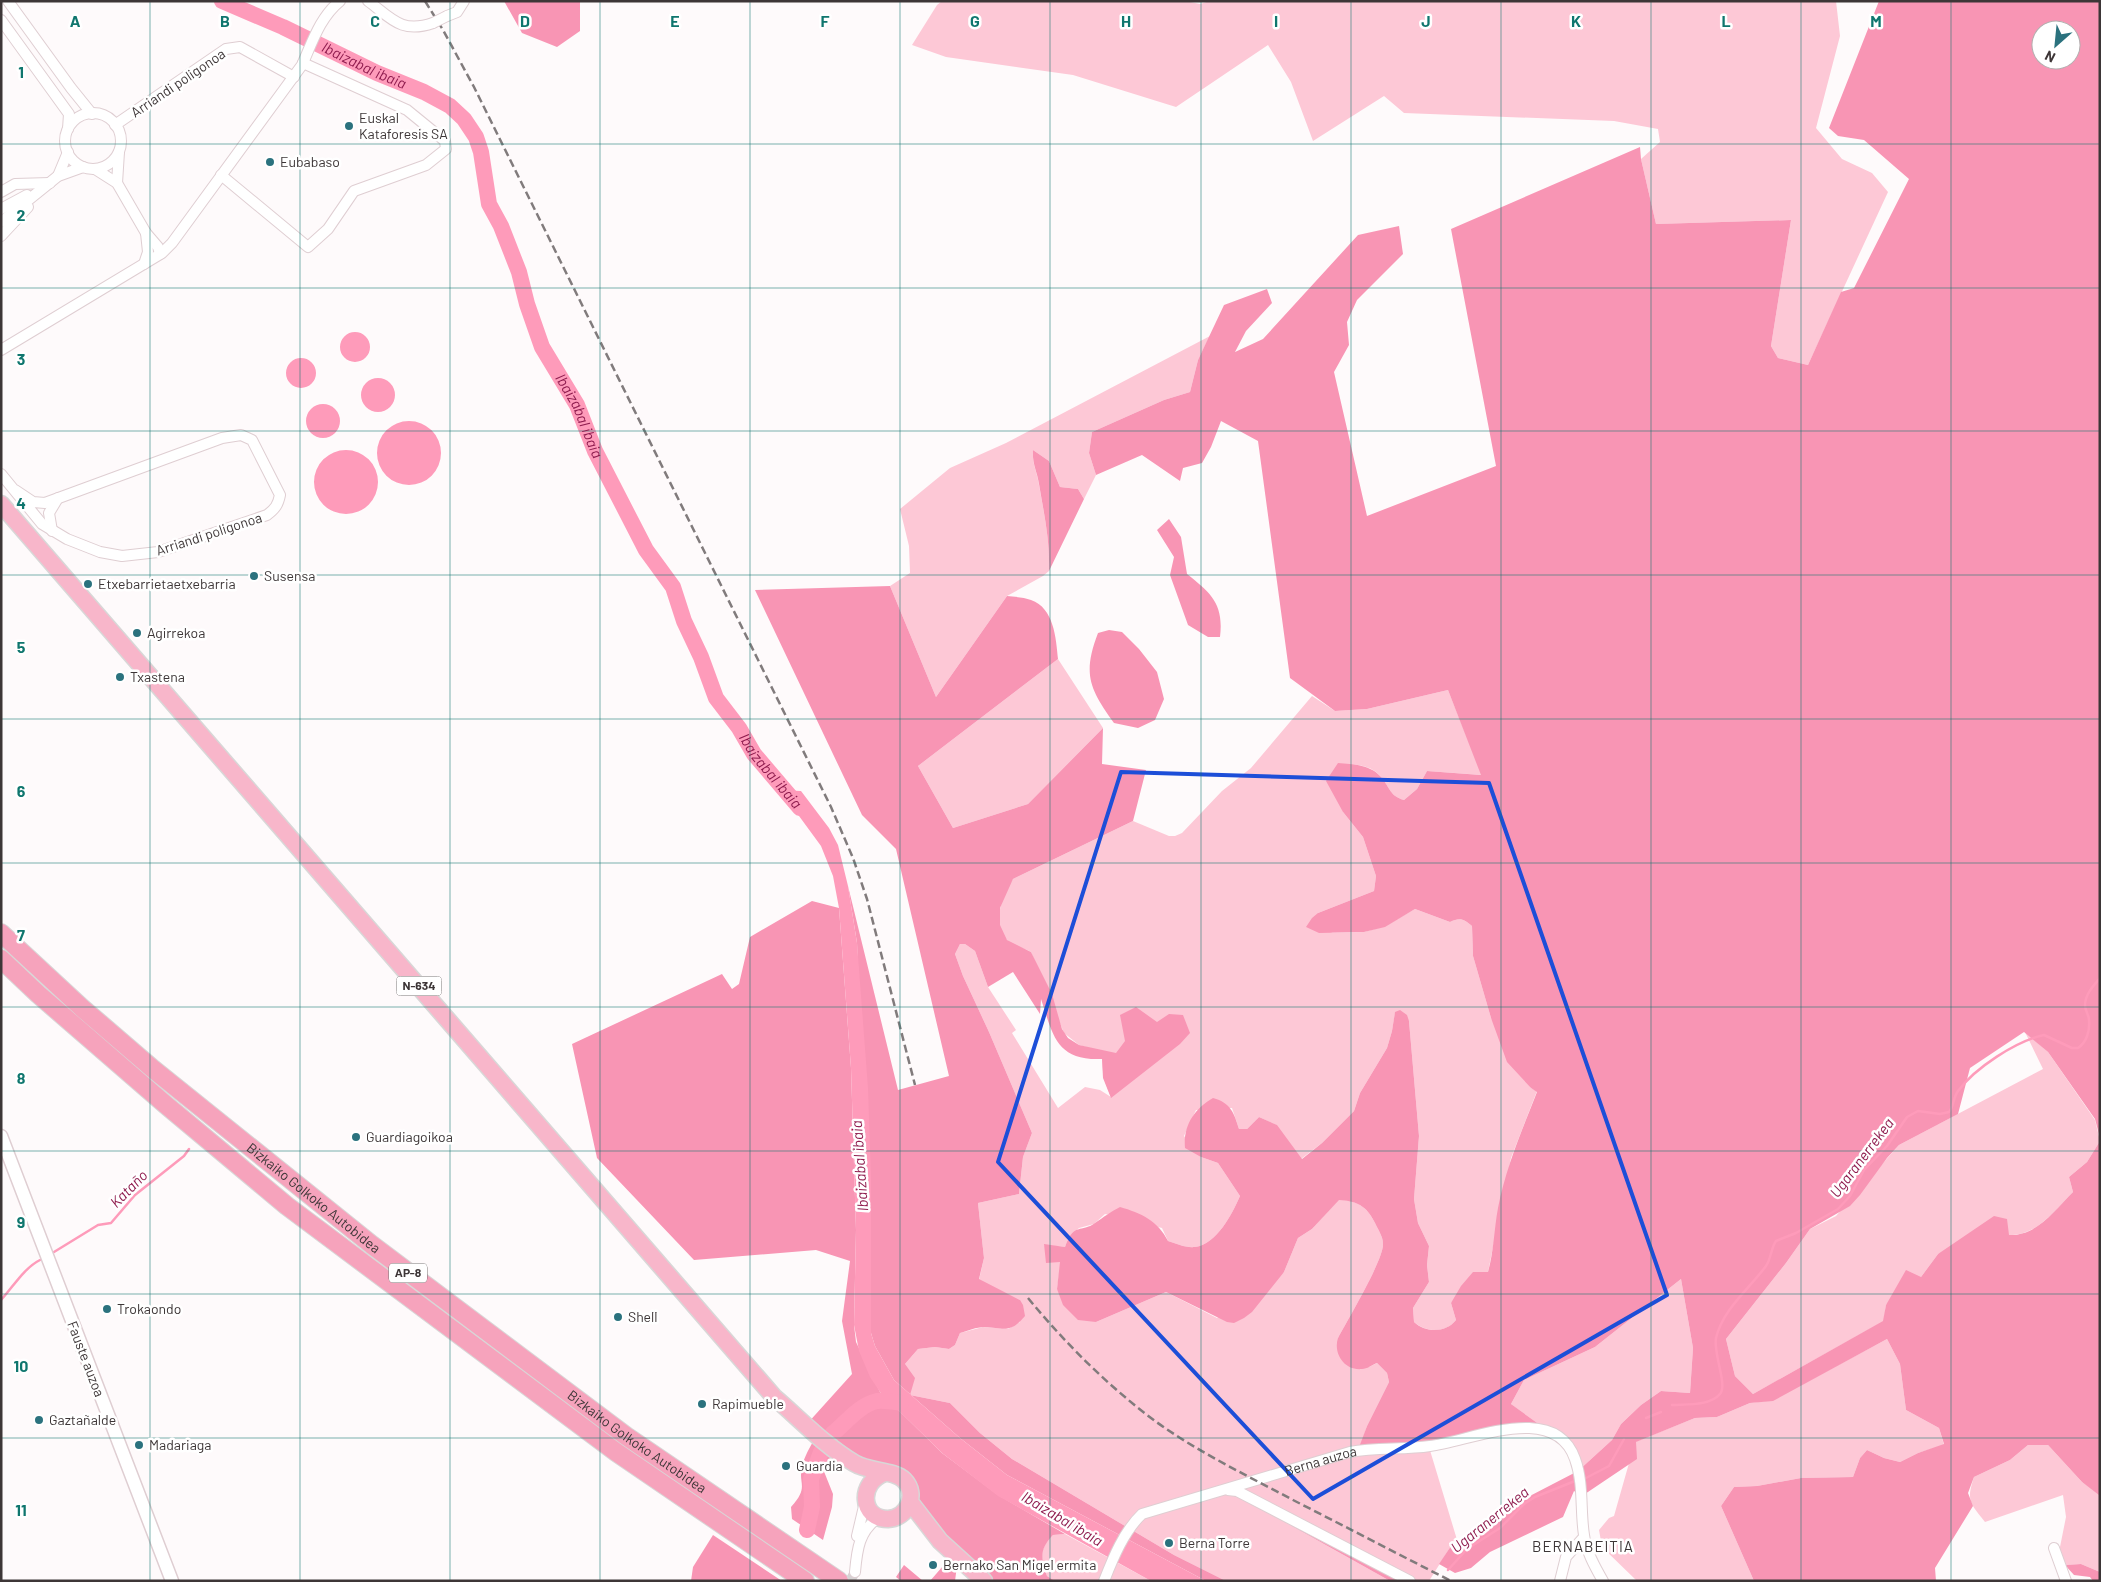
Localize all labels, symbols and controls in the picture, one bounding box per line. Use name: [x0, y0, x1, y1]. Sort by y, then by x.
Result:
text: A: [70, 11, 81, 30]
text: B: [220, 11, 230, 30]
text: C: [370, 11, 380, 30]
text: D: [520, 11, 530, 30]
text: E: [670, 11, 680, 30]
text: F: [821, 11, 830, 30]
text: G: [970, 11, 980, 30]
text: H: [1121, 11, 1131, 30]
text: I: [1274, 11, 1278, 30]
text: J: [1421, 11, 1431, 30]
text: K: [1571, 11, 1581, 30]
text: L: [1721, 11, 1731, 30]
text: M: [1870, 11, 1882, 30]
north arrow: [2031, 20, 2081, 70]
water label: Ibaizabal ibaia: [319, 37, 409, 92]
street label: Arriandi poligonoa: [127, 45, 228, 120]
text: N: [2042, 47, 2058, 67]
text: 1: [18, 62, 24, 81]
place label: Euskal Kataforesis SA: [359, 109, 448, 142]
marker: Euskal Kataforesis SA: [343, 120, 355, 132]
place label: Eubabaso: [280, 153, 340, 170]
marker: Eubabaso: [264, 156, 276, 168]
text: 2: [17, 205, 26, 224]
text: 3: [17, 349, 25, 368]
water label: Ibaizabal ibaia: [552, 370, 607, 461]
text: 4: [16, 493, 26, 512]
street label: Arriandi poligonoa: [154, 508, 264, 559]
place label: Susensa: [264, 567, 315, 584]
marker: Susensa: [248, 570, 260, 582]
place label: Etxebarrietaetxebarria: [98, 575, 236, 592]
marker: Etxebarrietaetxebarria: [82, 578, 94, 590]
place label: Agirrekoa: [147, 624, 205, 641]
marker: Agirrekoa: [131, 627, 143, 639]
text: 5: [17, 637, 26, 656]
place label: Txastena: [130, 668, 185, 685]
marker: Txastena: [114, 671, 126, 683]
water label: Ibaizabal ibaia: [736, 730, 806, 812]
text: 6: [17, 781, 26, 800]
text: 7: [17, 925, 25, 944]
road number: N-634: [396, 976, 442, 996]
text: 8: [17, 1068, 26, 1087]
water label: Ugaranerrekea: [1826, 1114, 1897, 1201]
water label: Ibaizabal ibaia: [847, 1120, 871, 1212]
place label: Guardiagoikoa: [366, 1128, 453, 1145]
marker: Guardiagoikoa: [350, 1131, 362, 1143]
street label: Bizkaiko Golkoko Autobidea: [244, 1139, 384, 1256]
water label: Kataño: [106, 1166, 151, 1211]
text: 9: [17, 1212, 25, 1231]
road number: AP-8: [389, 1264, 427, 1282]
place label: Trokaondo: [117, 1300, 181, 1317]
marker: Trokaondo: [101, 1303, 113, 1315]
place label: Shell: [628, 1308, 658, 1325]
marker: Shell: [612, 1311, 624, 1323]
street label: Fauste auzoa: [64, 1319, 109, 1399]
text: 10: [14, 1356, 28, 1375]
street label: Bizkaiko Golkoko Autobidea: [564, 1386, 710, 1496]
place label: Rapimueble: [712, 1395, 784, 1412]
marker: Rapimueble: [696, 1398, 708, 1410]
place label: Gaztañalde: [49, 1411, 116, 1428]
marker: Gaztañalde: [33, 1414, 45, 1426]
place label: Madariaga: [149, 1436, 211, 1453]
marker: Madariaga: [133, 1439, 145, 1451]
street label: Berna auzoa: [1282, 1442, 1358, 1479]
place label: Guardia: [796, 1457, 843, 1474]
marker: Guardia: [780, 1460, 792, 1472]
water label: Ugaranerrekea: [1447, 1482, 1532, 1556]
water label: Ibaizabal ibaia: [1019, 1487, 1106, 1549]
text: 11: [15, 1500, 27, 1519]
place label: Berna Torre: [1179, 1534, 1250, 1551]
marker: Berna Torre: [1163, 1537, 1175, 1549]
district label: BERNABEITIA: [1532, 1537, 1634, 1555]
place label: Bernako San Migel ermita: [943, 1556, 1096, 1573]
marker: Bernako San Migel ermita: [927, 1559, 939, 1571]

